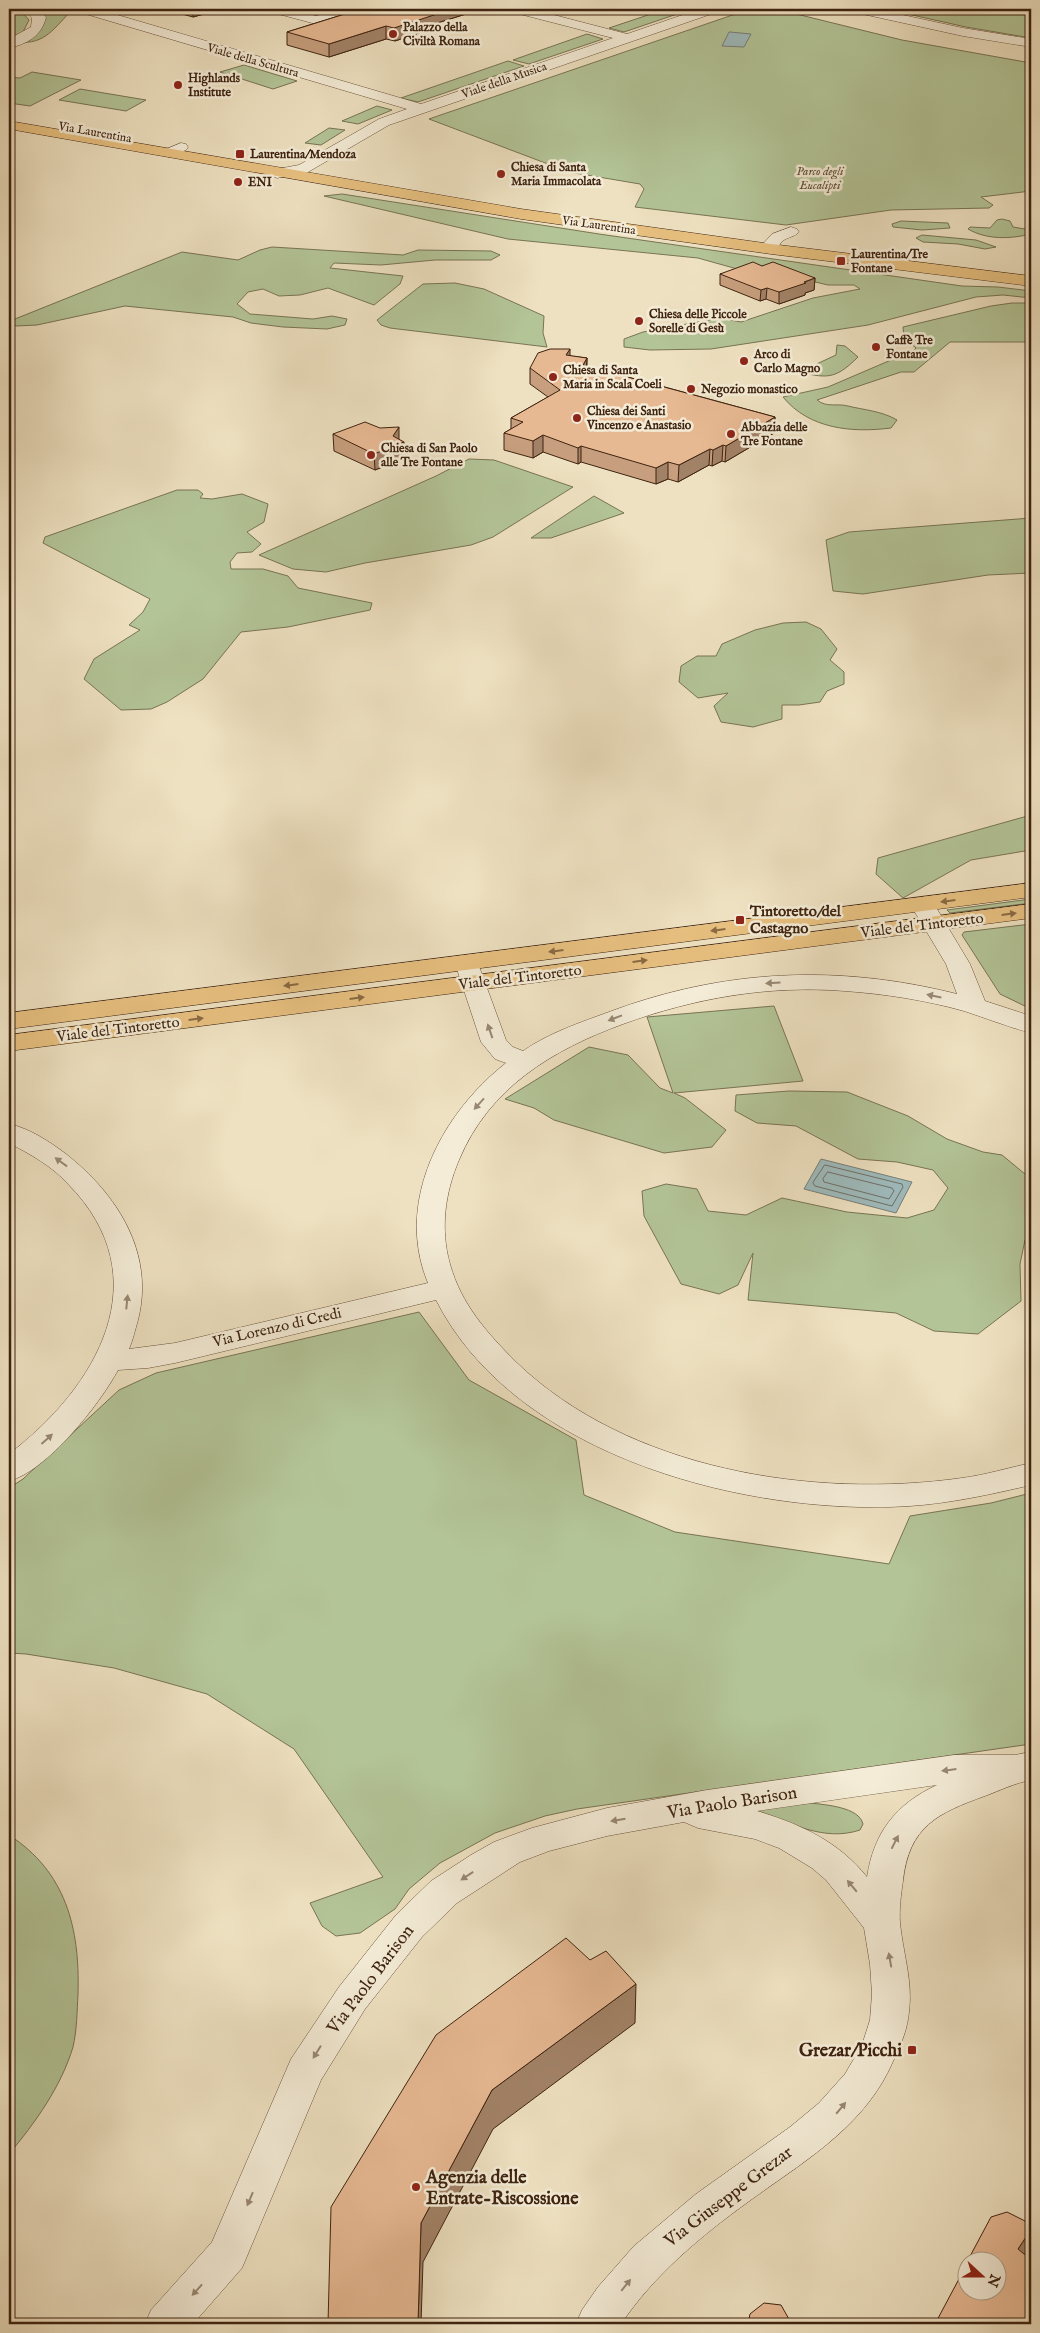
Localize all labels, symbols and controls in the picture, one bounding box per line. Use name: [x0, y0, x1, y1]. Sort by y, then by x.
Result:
place label: Palazzo della Civiltà Romana: [403, 20, 481, 49]
marker: Palazzo della Civiltà Romana: [387, 28, 399, 40]
street label: Viale della Scultura: [204, 40, 301, 81]
street label: Viale della Musica: [459, 59, 549, 102]
place label: Highlands Institute: [188, 71, 241, 100]
marker: Highlands Institute: [172, 79, 184, 91]
street label: Via Laurentina: [56, 119, 133, 146]
place label: Laurentina/Mendoza: [249, 147, 357, 162]
marker: Laurentina/Mendoza: [234, 148, 246, 160]
place label: Chiesa di Santa Maria Immacolata: [511, 160, 602, 189]
park label: Parco degli Eucalipti: [797, 164, 845, 193]
marker: Chiesa di Santa Maria Immacolata: [495, 168, 507, 180]
place label: ENI: [248, 175, 273, 190]
marker: ENI: [232, 176, 244, 188]
street label: Via Laurentina: [560, 213, 637, 238]
place label: Laurentina/Tre Fontane: [850, 247, 928, 276]
marker: Laurentina/Tre Fontane: [835, 255, 847, 267]
place label: Chiesa delle Piccole Sorelle di Gesù: [649, 307, 747, 336]
marker: Chiesa delle Piccole Sorelle di Gesù: [633, 315, 645, 327]
place label: Caffè Tre Fontane: [886, 333, 933, 362]
marker: Caffè Tre Fontane: [870, 341, 882, 353]
place label: Arco di Carlo Magno: [753, 347, 821, 377]
marker: Arco di Carlo Magno: [738, 355, 750, 367]
place label: Chiesa di Santa Maria in Scala Coeli: [563, 363, 663, 392]
marker: Chiesa di Santa Maria in Scala Coeli: [547, 371, 559, 383]
place label: Negozio monastico: [700, 382, 798, 398]
marker: Negozio monastico: [685, 383, 697, 395]
place label: Chiesa dei Santi Vincenzo e Anastasio: [586, 404, 692, 433]
marker: Chiesa dei Santi Vincenzo e Anastasio: [571, 412, 583, 424]
place label: Abbazia delle Tre Fontane: [740, 420, 808, 449]
marker: Abbazia delle Tre Fontane: [725, 428, 737, 440]
place label: Chiesa di San Paolo alle Tre Fontane: [381, 441, 478, 470]
marker: Chiesa di San Paolo alle Tre Fontane: [365, 449, 377, 461]
one-way arrow: [940, 897, 956, 905]
place label: Tintoretto/del Castagno: [749, 902, 842, 938]
street label: Viale del Tintoretto: [859, 909, 985, 943]
one-way arrow: [1002, 910, 1018, 918]
marker: Tintoretto/del Castagno: [734, 914, 746, 926]
one-way arrow: [709, 927, 725, 935]
one-way arrow: [548, 947, 564, 955]
one-way arrow: [632, 957, 648, 965]
street label: Viale del Tintoretto: [457, 961, 583, 995]
one-way arrow: [765, 979, 781, 987]
one-way arrow: [283, 981, 299, 989]
one-way arrow: [927, 992, 942, 1000]
one-way arrow: [349, 994, 365, 1002]
street label: Viale del Tintoretto: [55, 1013, 181, 1047]
one-way arrow: [188, 1014, 204, 1022]
one-way arrow: [607, 1014, 622, 1022]
one-way arrow: [486, 1024, 493, 1039]
one-way arrow: [473, 1097, 485, 1109]
one-way arrow: [55, 1157, 68, 1168]
one-way arrow: [123, 1294, 131, 1310]
street label: Via Lorenzo di Credi: [210, 1303, 343, 1352]
one-way arrow: [41, 1434, 53, 1445]
one-way arrow: [941, 1766, 957, 1774]
street label: Via Paolo Barison: [665, 1782, 799, 1825]
one-way arrow: [610, 1817, 626, 1825]
one-way arrow: [891, 1835, 899, 1849]
one-way arrow: [460, 1871, 474, 1881]
one-way arrow: [847, 1879, 858, 1892]
street label: Via Paolo Barison: [322, 1920, 420, 2040]
one-way arrow: [885, 1951, 893, 1967]
place label: Grezar/Picchi: [799, 2040, 902, 2063]
marker: Grezar/Picchi: [906, 2044, 918, 2056]
one-way arrow: [313, 2045, 322, 2058]
one-way arrow: [835, 2102, 846, 2115]
street label: Via Giuseppe Grezar: [659, 2141, 798, 2254]
place label: Agenzia delle Entrate-Riscossione: [425, 2167, 579, 2211]
marker: Agenzia delle Entrate-Riscossione: [410, 2181, 422, 2193]
one-way arrow: [246, 2192, 254, 2206]
north arrow: [958, 2250, 1008, 2300]
text: N: [983, 2270, 1004, 2289]
one-way arrow: [620, 2279, 631, 2292]
one-way arrow: [191, 2283, 202, 2296]

